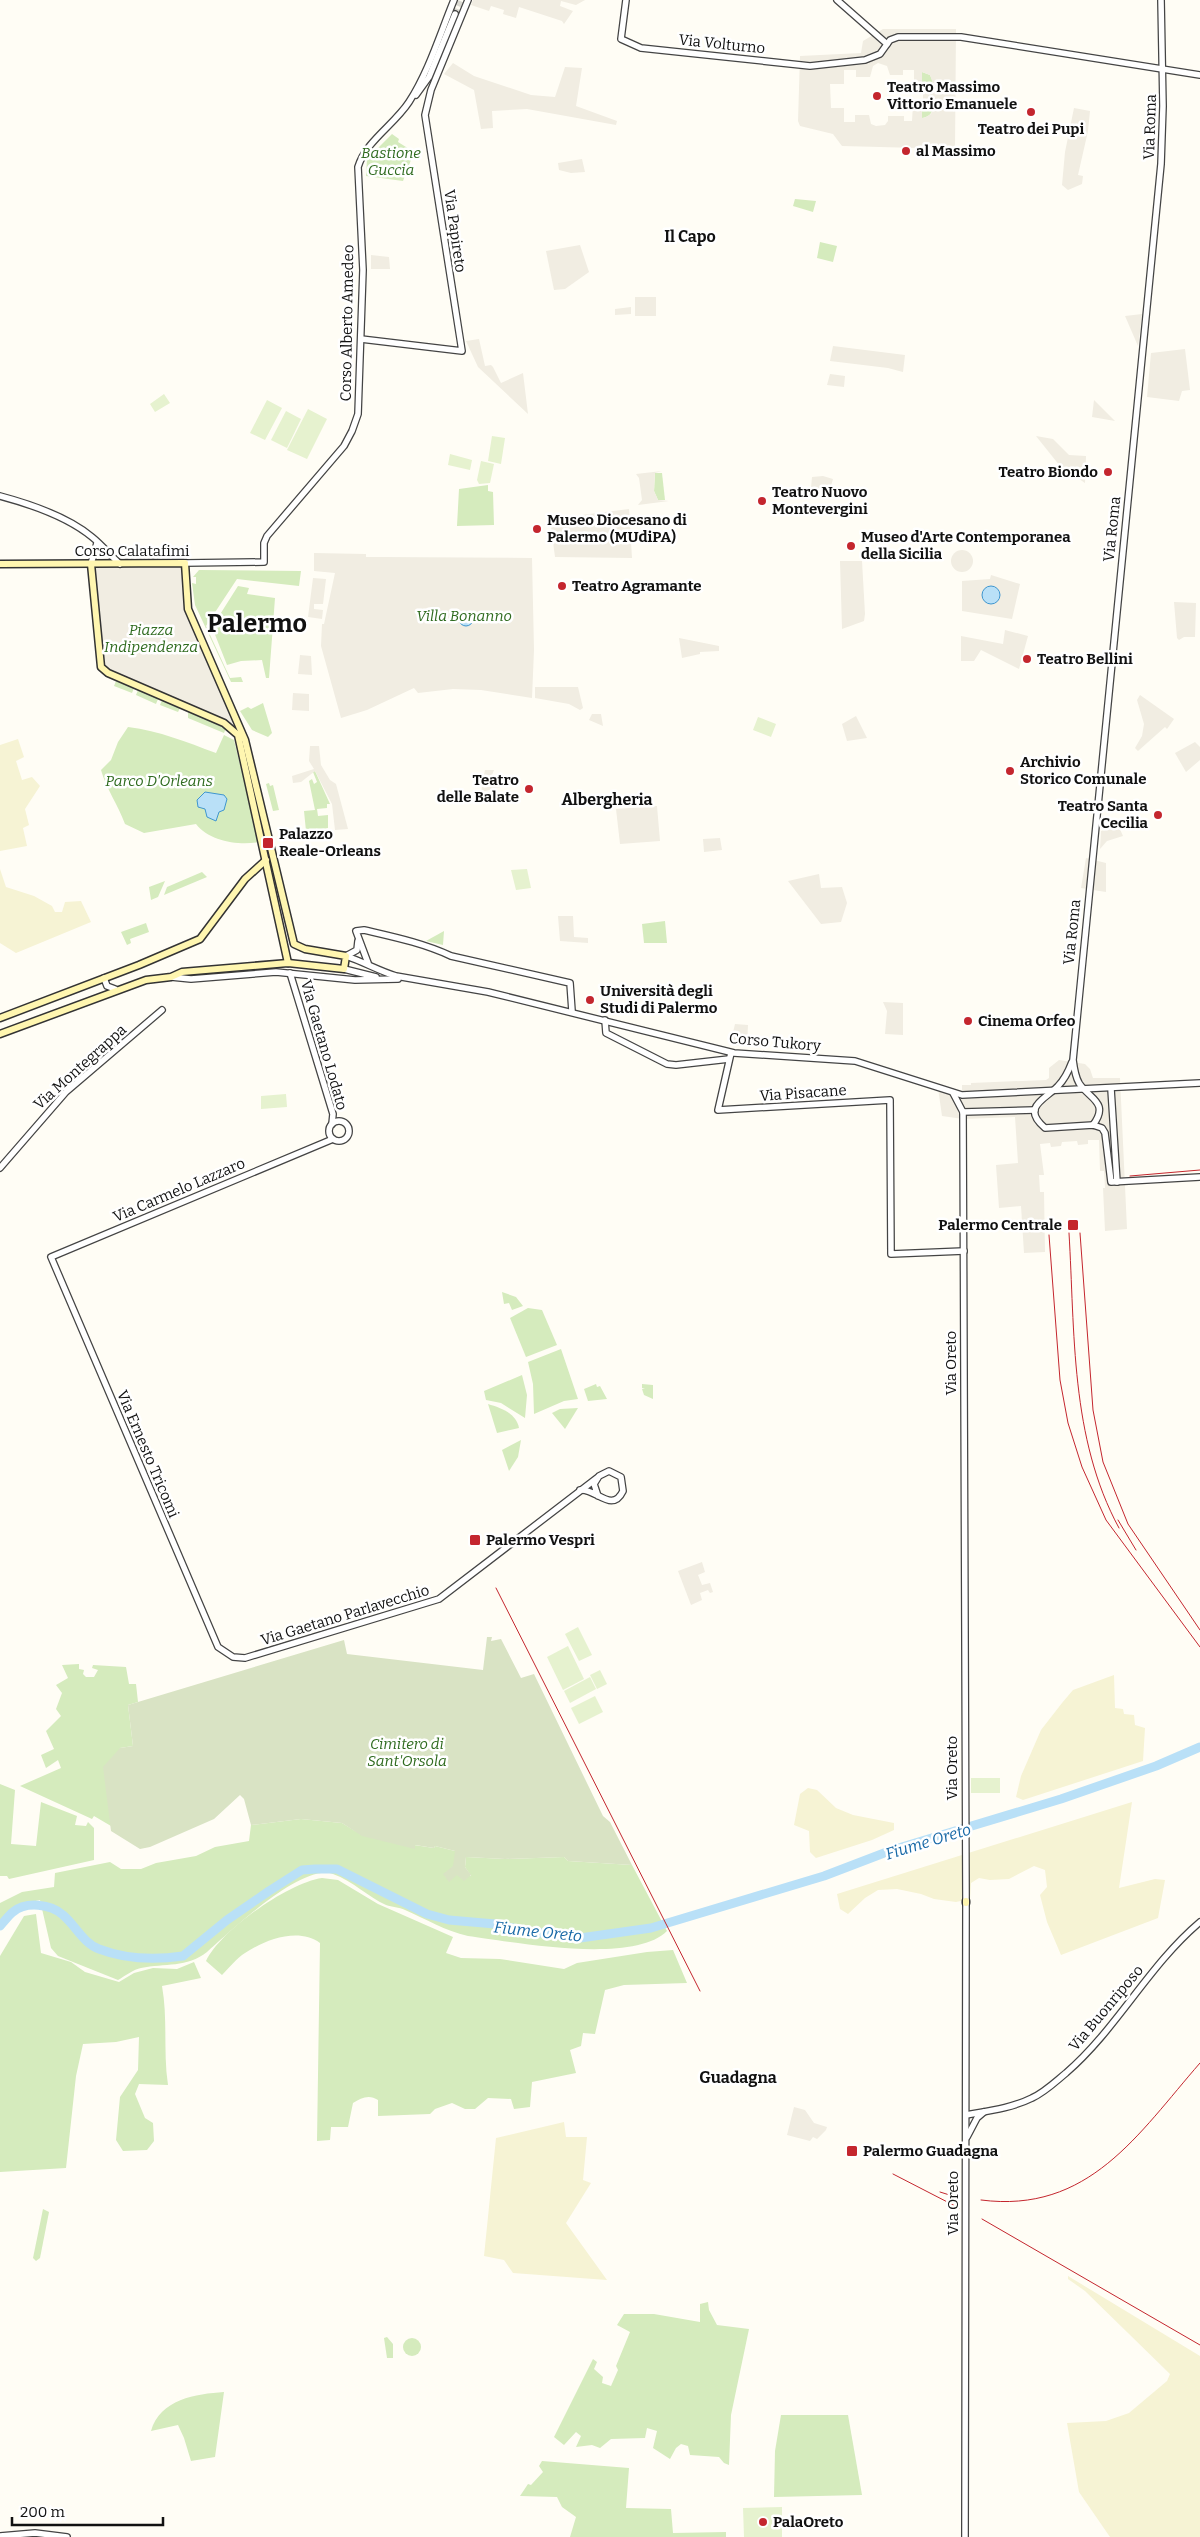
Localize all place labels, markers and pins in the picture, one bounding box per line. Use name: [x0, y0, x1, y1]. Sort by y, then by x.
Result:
place label: Teatro Massimo Vittorio Emanuele: [887, 78, 1017, 113]
marker: Teatro Massimo Vittorio Emanuele: [871, 90, 883, 102]
marker: Teatro dei Pupi: [1025, 106, 1037, 118]
place label: Teatro dei Pupi: [978, 120, 1084, 138]
place label: al Massimo: [916, 142, 996, 160]
marker: al Massimo: [900, 145, 912, 157]
place label: Teatro Biondo: [998, 463, 1098, 481]
marker: Teatro Biondo: [1102, 466, 1114, 478]
place label: Teatro Nuovo Montevergini: [772, 483, 868, 518]
marker: Teatro Nuovo Montevergini: [756, 495, 768, 507]
place label: Museo Diocesano di Palermo (MUdiPA): [547, 511, 687, 546]
marker: Museo Diocesano di Palermo (MUdiPA): [531, 523, 543, 535]
place label: Museo d'Arte Contemporanea della Sicilia: [861, 528, 1071, 563]
marker: Museo d'Arte Contemporanea della Sicilia: [845, 540, 857, 552]
place label: Teatro Agramante: [572, 577, 702, 595]
marker: Teatro Agramante: [556, 580, 568, 592]
place label: Teatro Bellini: [1037, 650, 1133, 668]
marker: Teatro Bellini: [1021, 653, 1033, 665]
place label: Archivio Storico Comunale: [1020, 753, 1146, 788]
marker: Archivio Storico Comunale: [1004, 765, 1016, 777]
place label: Teatro delle Balate: [437, 771, 519, 806]
marker: Teatro delle Balate: [523, 783, 535, 795]
place label: Teatro Santa Cecilia: [1058, 797, 1149, 832]
marker: Teatro Santa Cecilia: [1152, 809, 1164, 821]
place label: Palazzo Reale-Orleans: [279, 825, 381, 860]
marker: Palazzo Reale-Orleans: [261, 836, 275, 850]
place label: Università degli Studi di Palermo: [600, 982, 718, 1017]
marker: Università degli Studi di Palermo: [584, 994, 596, 1006]
place label: Cinema Orfeo: [978, 1012, 1076, 1030]
marker: Cinema Orfeo: [962, 1015, 974, 1027]
place label: Palermo Centrale: [938, 1216, 1062, 1234]
marker: Palermo Centrale: [1066, 1218, 1080, 1232]
place label: Palermo Vespri: [486, 1531, 595, 1549]
marker: Palermo Vespri: [468, 1533, 482, 1547]
place label: Palermo Guadagna: [863, 2142, 999, 2160]
marker: Palermo Guadagna: [845, 2144, 859, 2158]
place label: PalaOreto: [773, 2513, 844, 2531]
marker: PalaOreto: [757, 2516, 769, 2528]

